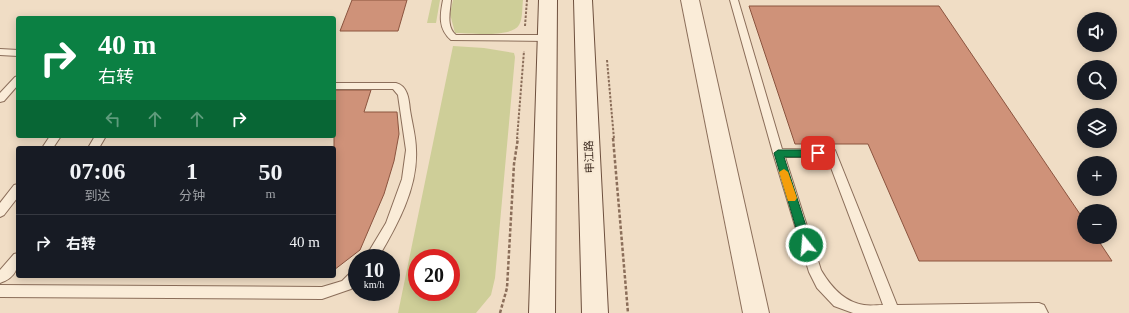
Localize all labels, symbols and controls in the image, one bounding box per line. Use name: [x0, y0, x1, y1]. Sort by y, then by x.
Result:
map controls: [1077, 12, 1117, 244]
button: sound: [1077, 12, 1117, 52]
text: 40 m: [98, 29, 156, 60]
icon: right: [32, 32, 84, 84]
button: search: [1077, 60, 1117, 100]
text: 右转: [98, 67, 134, 87]
icon: left: [102, 108, 124, 130]
icon: ahead: [144, 108, 166, 130]
icon: ahead: [186, 108, 208, 130]
icon: right: [228, 108, 250, 130]
button: layers: [1077, 108, 1117, 148]
pin: [801, 136, 835, 170]
street label: 申江路: [582, 140, 596, 174]
icon: arrive: [807, 142, 829, 164]
button: +: [1077, 156, 1117, 196]
text: 07:06: [69, 158, 125, 184]
text: 1: [186, 158, 198, 184]
text: 50: [258, 159, 282, 185]
text: m: [265, 186, 276, 201]
text: 到达: [84, 188, 110, 203]
text: 分钟: [179, 188, 205, 203]
button: −: [1077, 204, 1117, 244]
position arrow: [785, 224, 827, 266]
icon: right: [32, 232, 54, 254]
text: 40 m: [290, 234, 320, 250]
text: 右转: [66, 236, 96, 252]
speed limit sign: 20: [408, 249, 460, 301]
text: 10: [364, 259, 384, 281]
text: km/h: [364, 279, 384, 290]

